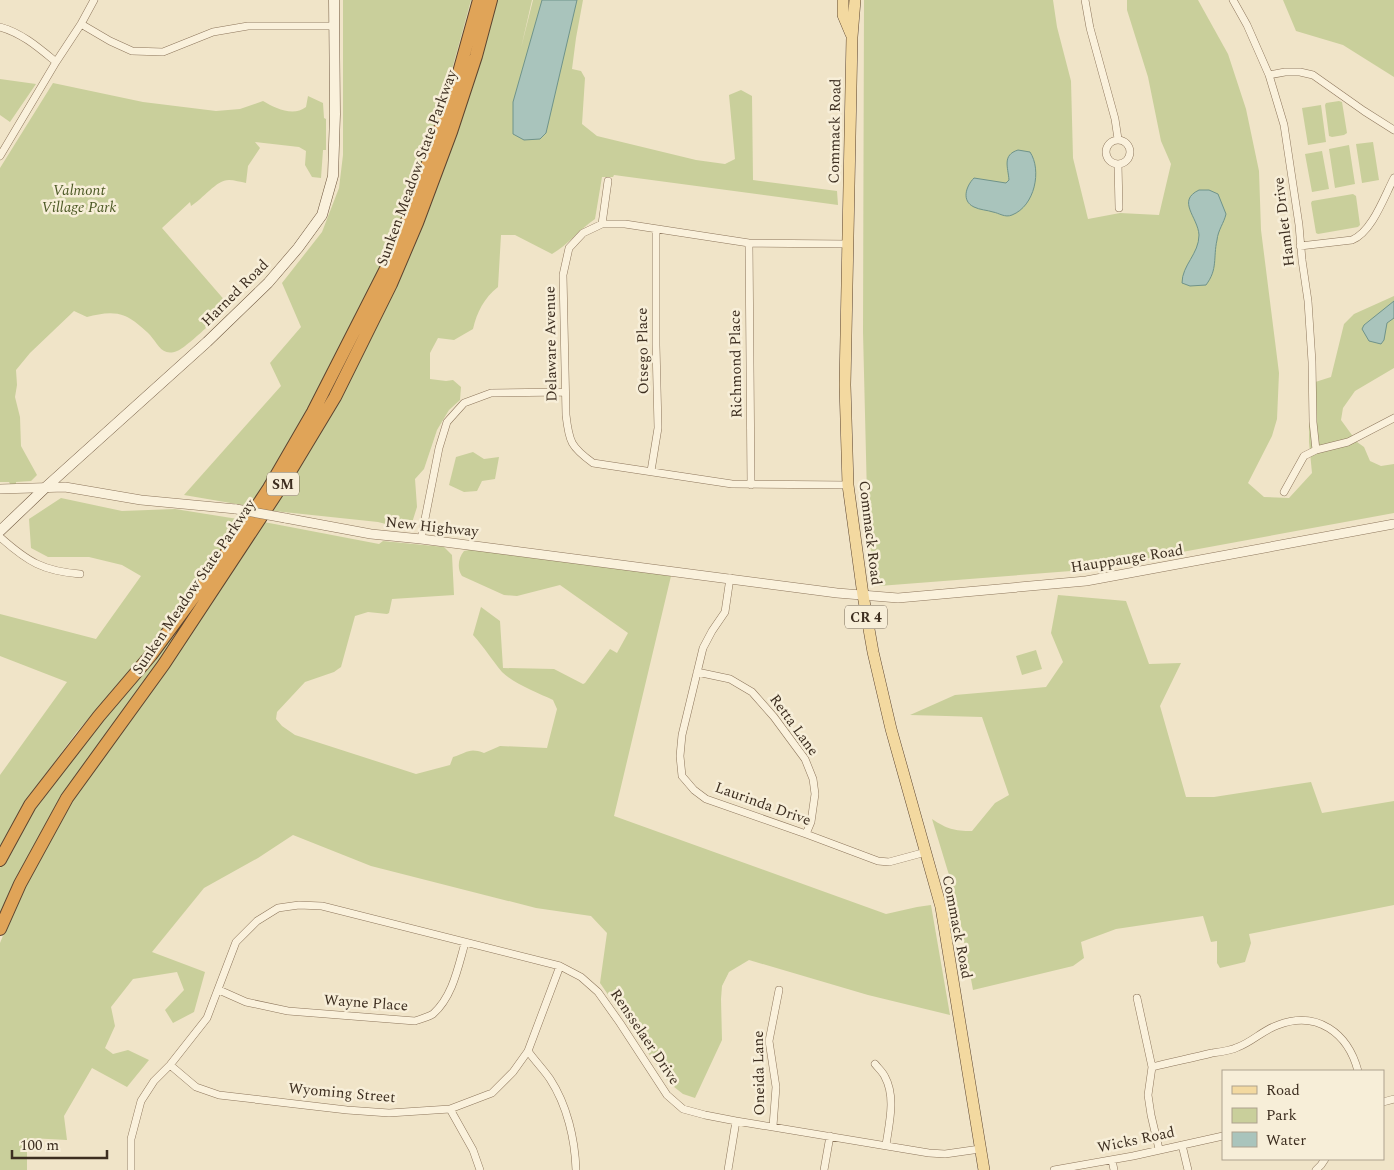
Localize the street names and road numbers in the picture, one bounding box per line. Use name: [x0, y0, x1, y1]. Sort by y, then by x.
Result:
street label: Sunken Meadow State Parkway: [371, 66, 464, 269]
street label: Commack Road: [823, 78, 847, 184]
street label: Hamlet Drive: [1267, 176, 1301, 268]
street label: Harned Road: [196, 254, 274, 332]
street label: Delaware Avenue: [538, 286, 564, 402]
street label: Otsego Place: [631, 307, 655, 395]
street label: Richmond Place: [724, 310, 748, 418]
road number: SM: [267, 472, 299, 496]
street label: Commack Road: [852, 479, 888, 587]
street label: Sunken Meadow State Parkway: [127, 494, 262, 679]
street label: New Highway: [384, 511, 480, 543]
street label: Hauppauge Road: [1069, 539, 1185, 579]
road number: CR 4: [845, 606, 887, 628]
street label: Retta Lane: [764, 689, 824, 761]
street label: Laurinda Drive: [712, 776, 814, 832]
street label: Commack Road: [936, 873, 978, 981]
street label: Rensselaer Drive: [604, 984, 686, 1090]
street label: Wayne Place: [323, 989, 409, 1017]
street label: Oneida Lane: [747, 1030, 771, 1116]
street label: Wyoming Street: [287, 1077, 397, 1109]
street label: Wicks Road: [1095, 1121, 1177, 1159]

